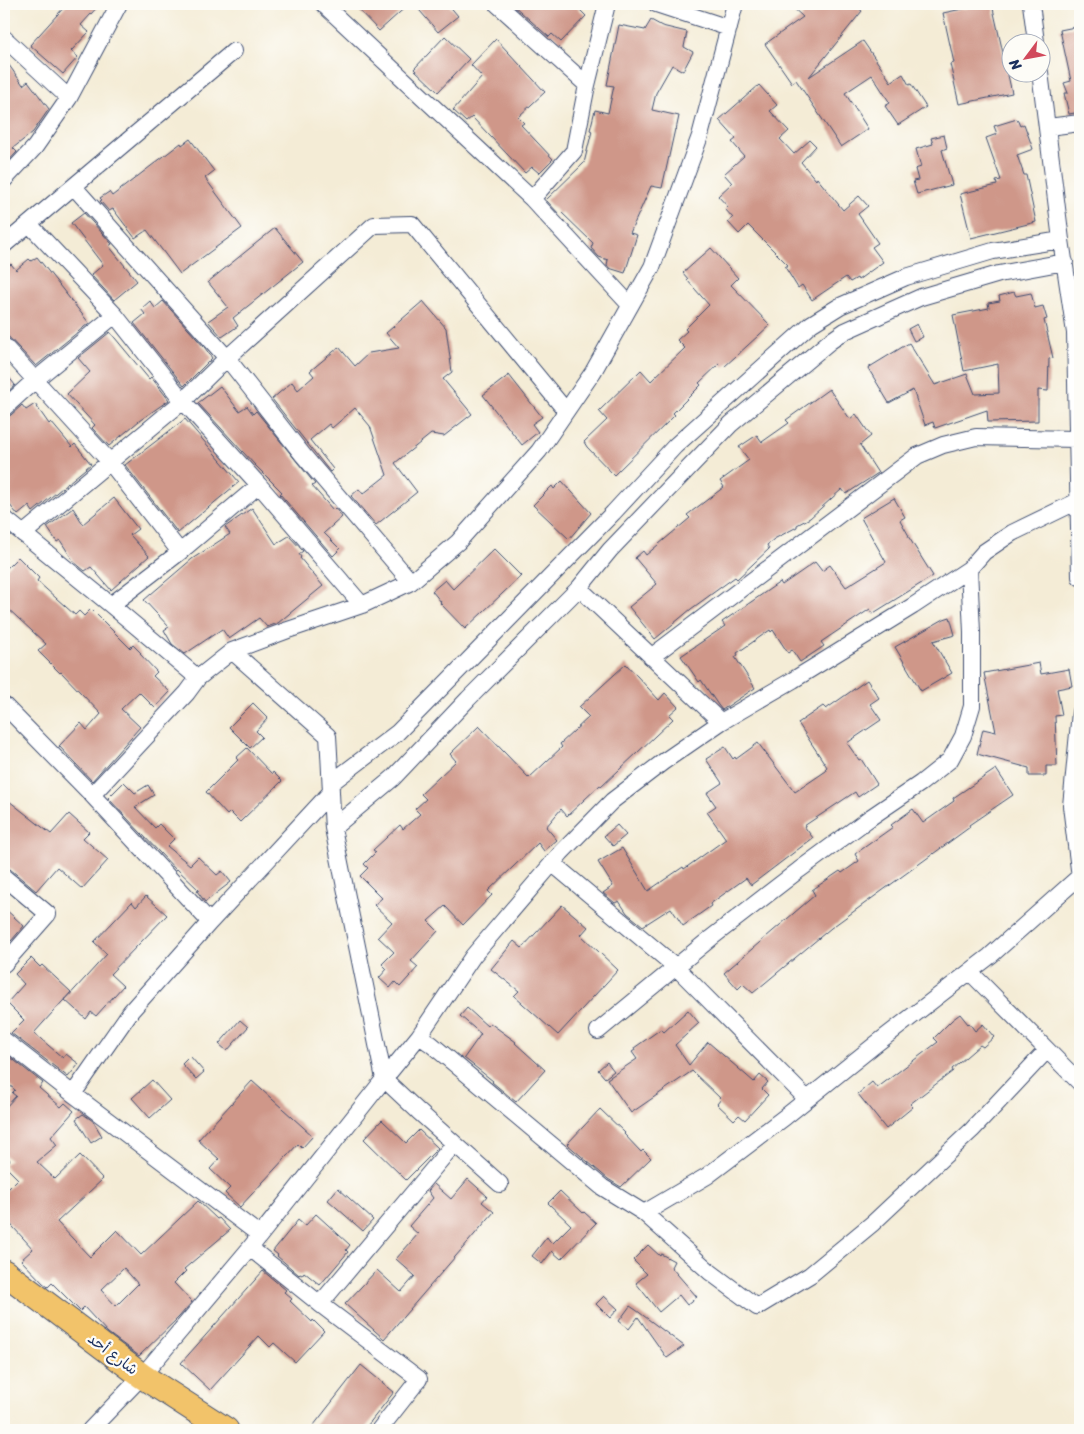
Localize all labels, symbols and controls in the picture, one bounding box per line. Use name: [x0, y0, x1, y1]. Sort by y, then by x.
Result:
north arrow: [1002, 32, 1052, 82]
text: N: [1002, 54, 1029, 76]
street label: شارع أحد: [82, 1326, 144, 1382]

